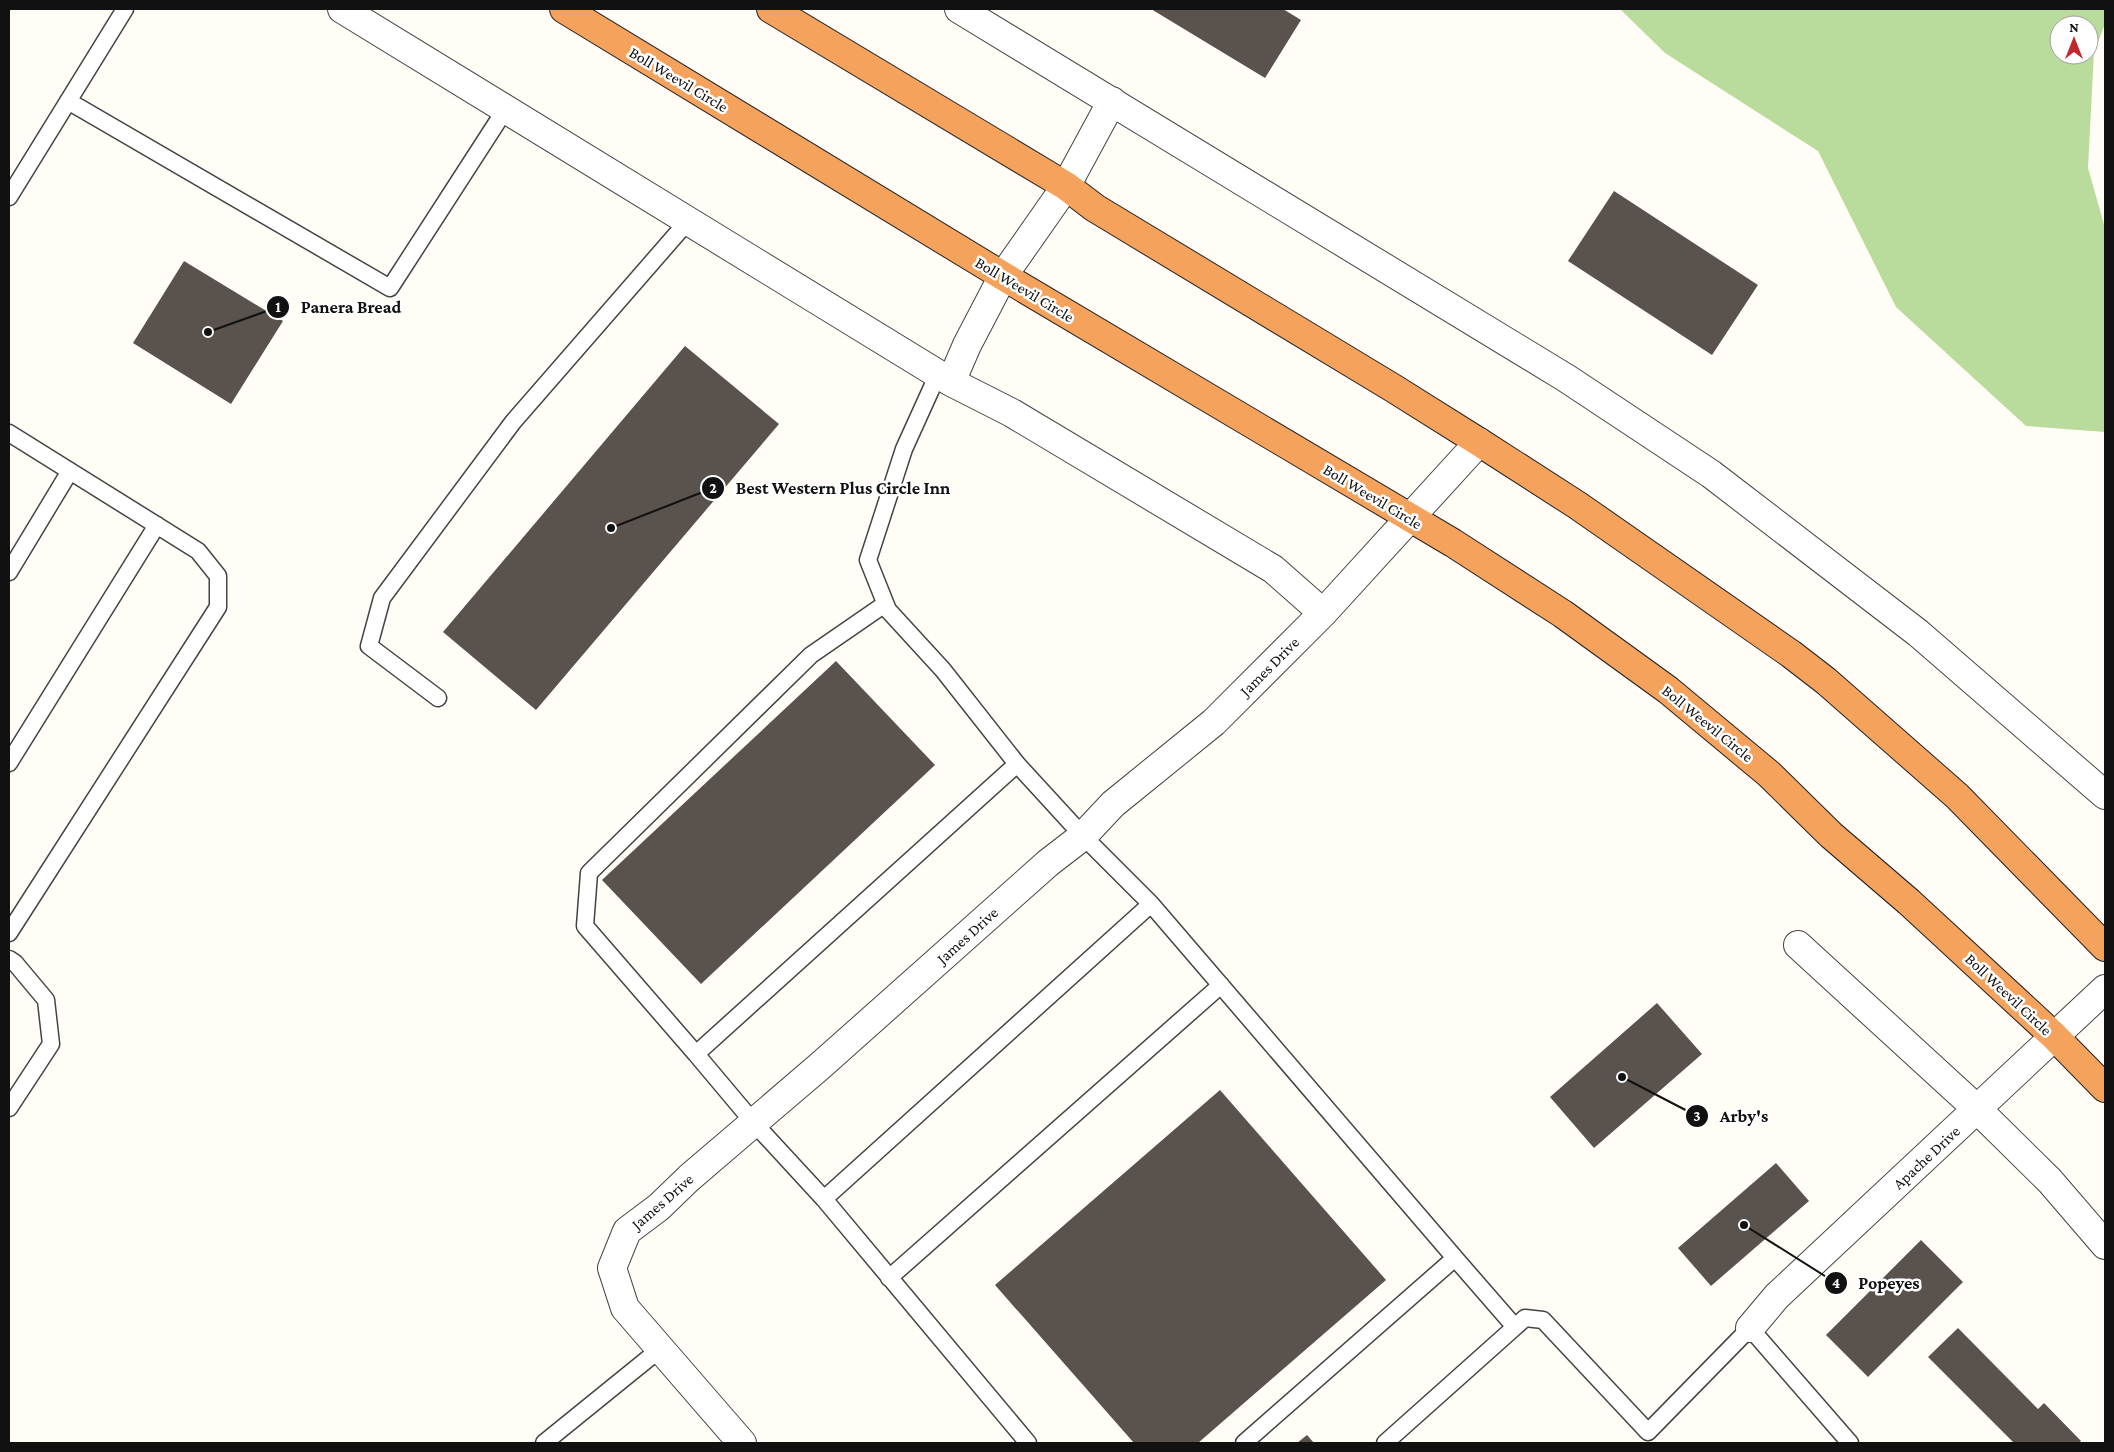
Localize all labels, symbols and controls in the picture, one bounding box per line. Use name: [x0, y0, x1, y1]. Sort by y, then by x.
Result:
north arrow: [2049, 15, 2099, 65]
text: N: [2069, 19, 2079, 35]
street label: Boll Weevil Circle: [626, 43, 731, 115]
street label: Boll Weevil Circle: [972, 253, 1077, 325]
callout: Panera Bread: [266, 291, 411, 324]
text: Panera Bread: [301, 297, 401, 317]
text: 1: [275, 299, 281, 315]
street label: Boll Weevil Circle: [1320, 460, 1425, 532]
callout: Best Western Plus Circle Inn: [700, 471, 960, 504]
text: Best Western Plus Circle Inn: [736, 478, 951, 498]
text: 2: [709, 480, 717, 496]
street label: James Drive: [1235, 633, 1303, 701]
street label: Boll Weevil Circle: [1659, 682, 1756, 765]
street label: James Drive: [932, 904, 1002, 969]
street label: Boll Weevil Circle: [1962, 950, 2055, 1039]
callout: Arby's: [1685, 1099, 1778, 1132]
text: Arby's: [1719, 1106, 1768, 1126]
text: 3: [1693, 1108, 1701, 1124]
street label: Apache Drive: [1890, 1122, 1964, 1193]
street label: James Drive: [627, 1170, 697, 1235]
callout: Popeyes: [1824, 1266, 1930, 1299]
text: Popeyes: [1858, 1273, 1920, 1293]
text: 4: [1832, 1275, 1840, 1291]

